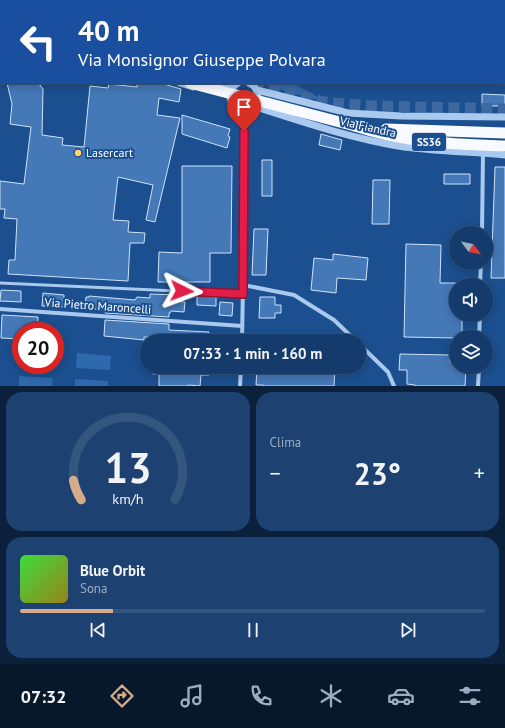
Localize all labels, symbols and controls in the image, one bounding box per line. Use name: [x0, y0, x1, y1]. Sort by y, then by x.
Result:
text: 40 m: [78, 12, 139, 49]
icon: left: [12, 16, 64, 68]
text: Via Monsignor Giuseppe Polvara: [78, 48, 326, 71]
pin: [227, 90, 261, 131]
icon: arrive: [233, 96, 255, 118]
street label: Via Fiandra: [337, 112, 398, 140]
road number: SS36: [412, 133, 446, 151]
place label: Lasercart: [86, 145, 133, 160]
marker: Lasercart: [73, 148, 83, 158]
north arrow: [449, 226, 493, 270]
map controls: [449, 226, 493, 374]
position arrow: [161, 270, 203, 312]
button: sound: [449, 278, 493, 322]
street label: Via Pietro Maroncelli: [43, 294, 152, 317]
speed limit sign: 20: [12, 322, 64, 374]
button: layers: [449, 330, 493, 374]
text: 07:33 · 1 min · 160 m: [184, 344, 322, 363]
text: Clima: [270, 434, 301, 451]
text: 13: [104, 440, 151, 493]
text: 23°: [354, 454, 401, 493]
text: −: [270, 459, 281, 487]
text: +: [474, 459, 485, 487]
text: km/h: [112, 488, 143, 507]
text: Blue Orbit: [80, 561, 145, 580]
text: Sona: [80, 580, 107, 597]
icon: previous: [87, 619, 109, 641]
icon: pause: [242, 619, 264, 641]
icon: next: [397, 619, 419, 641]
icon: directions: [108, 682, 136, 710]
icon: music: [178, 682, 206, 710]
icon: phone: [247, 682, 275, 710]
icon: climate: [317, 682, 345, 710]
icon: car: [387, 682, 415, 710]
icon: filters: [456, 682, 484, 710]
text: 07:32: [21, 685, 66, 708]

